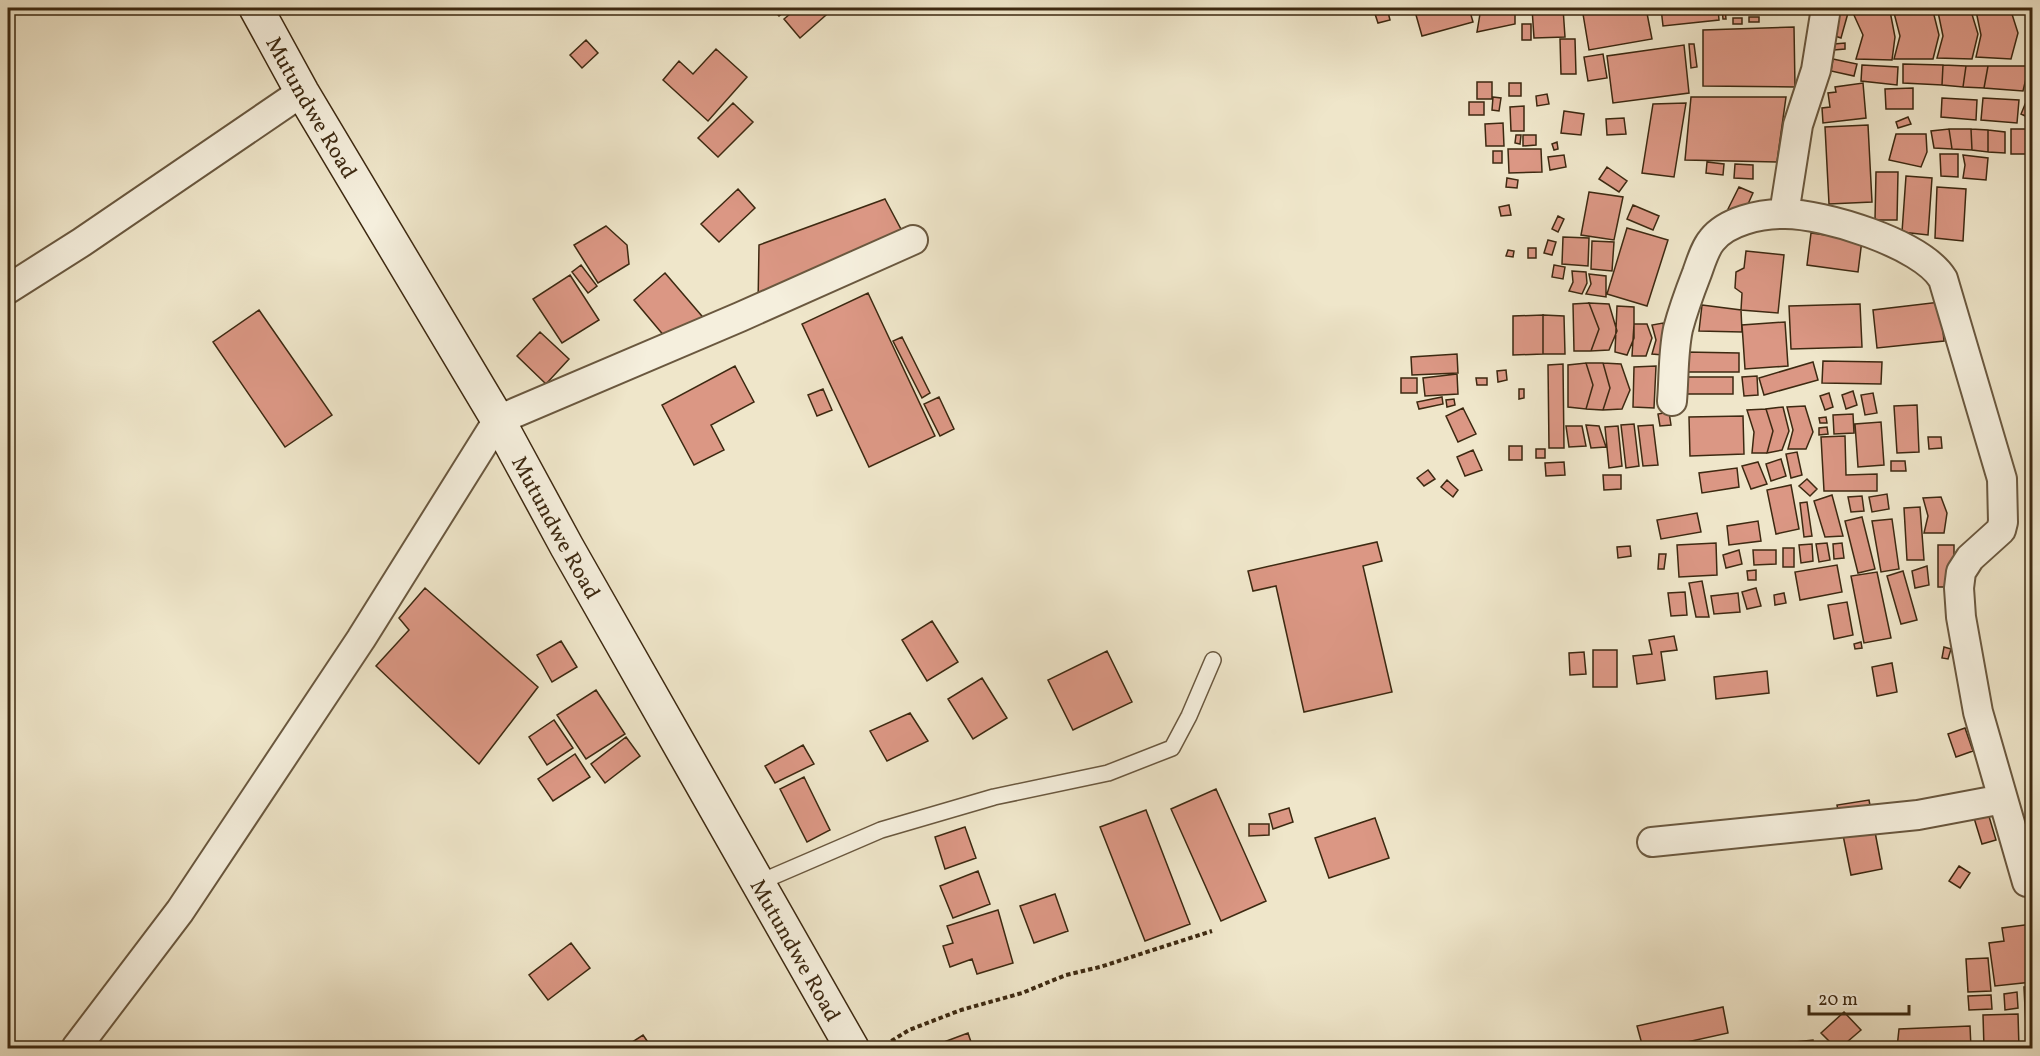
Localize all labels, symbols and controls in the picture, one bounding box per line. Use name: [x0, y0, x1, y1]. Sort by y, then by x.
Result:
street label: Mutundwe Road: [257, 32, 363, 185]
street label: Mutundwe Road: [502, 451, 607, 606]
street label: Mutundwe Road: [741, 874, 847, 1028]
scale bar: [1809, 978, 1910, 1016]
text: 20 m: [1818, 988, 1858, 1013]

